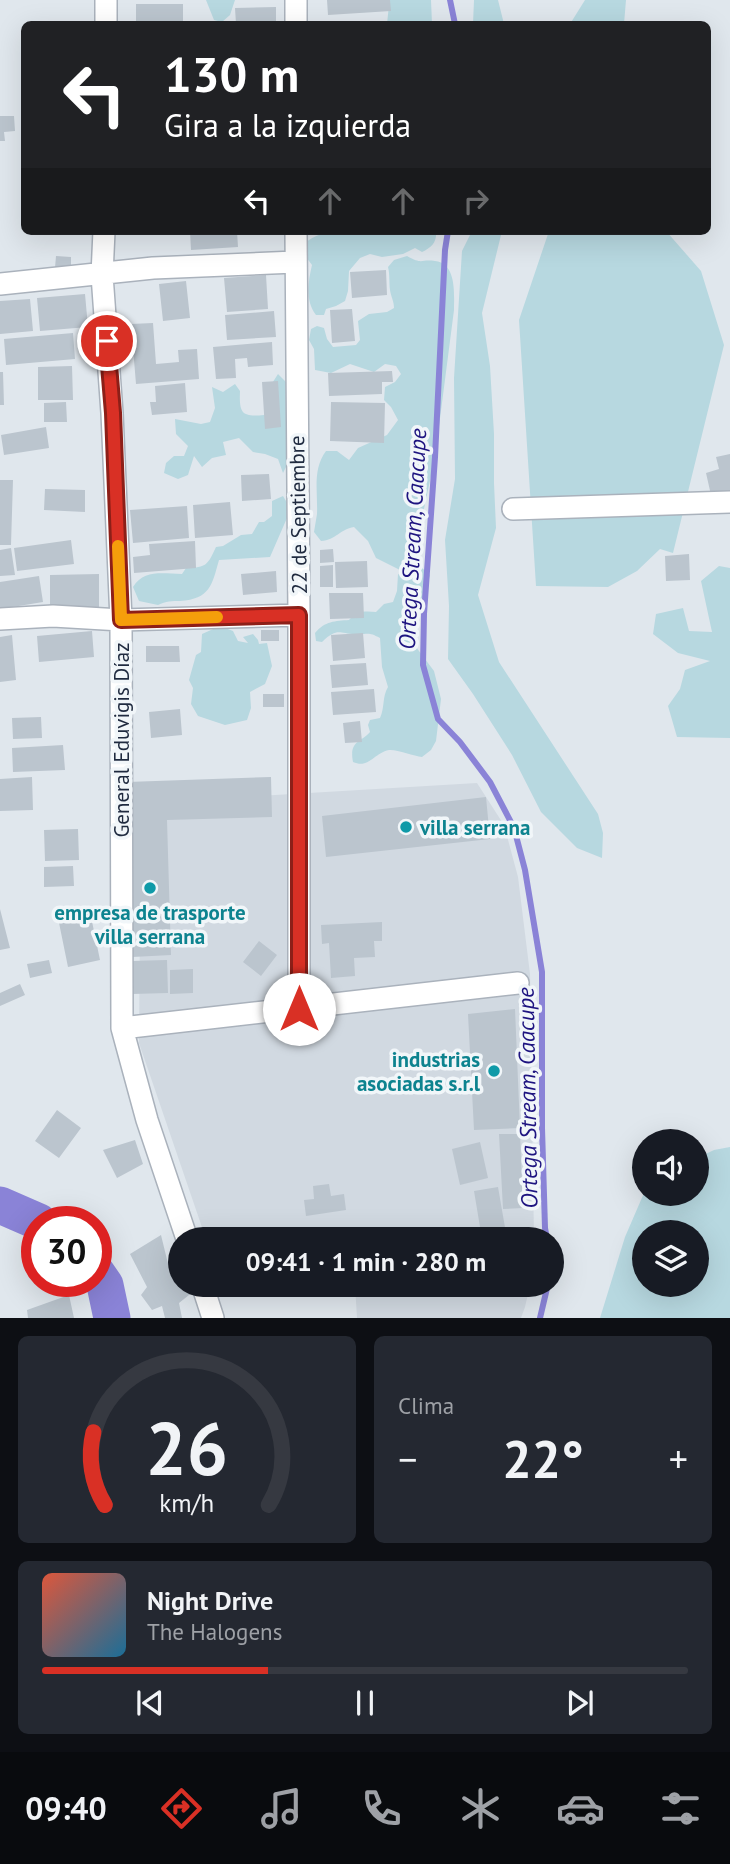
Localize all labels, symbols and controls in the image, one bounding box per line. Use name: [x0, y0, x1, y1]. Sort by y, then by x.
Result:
text: 130 m: [164, 42, 299, 106]
icon: left: [49, 49, 140, 140]
text: Gira a la izquierda: [164, 104, 411, 146]
icon: left: [238, 182, 276, 220]
icon: ahead: [311, 182, 349, 220]
icon: ahead: [384, 182, 422, 220]
icon: right: [457, 182, 495, 220]
pin: [77, 311, 137, 371]
icon: arrive: [88, 322, 126, 360]
water label: Ortega Stream, Caacupe: [392, 427, 432, 650]
street label: 22 de Septiembre: [283, 435, 313, 595]
street label: General Eduvigis Díaz: [108, 642, 135, 838]
place label: villa serrana: [419, 814, 530, 841]
marker: villa serrana: [398, 819, 414, 835]
marker: empresa de trasporte villa serrana: [142, 880, 158, 896]
place label: empresa de trasporte villa serrana: [54, 899, 246, 950]
position arrow: [262, 972, 336, 1046]
water label: Ortega Stream, Caacupe: [511, 987, 543, 1209]
place label: industrias asociadas s.r.l: [357, 1046, 481, 1097]
marker: industrias asociadas s.r.l: [486, 1063, 502, 1079]
map controls: [632, 1129, 709, 1297]
button: sound: [632, 1129, 709, 1206]
speed limit sign: 30: [21, 1206, 112, 1297]
button: layers: [632, 1220, 709, 1297]
text: 09:41 · 1 min · 280 m: [246, 1245, 486, 1278]
text: Clima: [398, 1391, 454, 1420]
text: 26: [146, 1402, 228, 1496]
text: 22°: [502, 1425, 584, 1492]
text: −: [398, 1434, 417, 1483]
text: +: [669, 1434, 688, 1483]
text: km/h: [160, 1487, 214, 1519]
text: Night Drive: [147, 1584, 273, 1617]
text: The Halogens: [147, 1617, 282, 1646]
icon: previous: [131, 1684, 169, 1722]
icon: pause: [346, 1684, 384, 1722]
icon: next: [561, 1684, 599, 1722]
icon: directions: [157, 1784, 206, 1833]
icon: music: [257, 1784, 306, 1833]
icon: phone: [357, 1784, 406, 1833]
icon: climate: [456, 1784, 505, 1833]
icon: car: [556, 1784, 605, 1833]
icon: filters: [656, 1784, 705, 1833]
text: 09:40: [25, 1787, 107, 1829]

